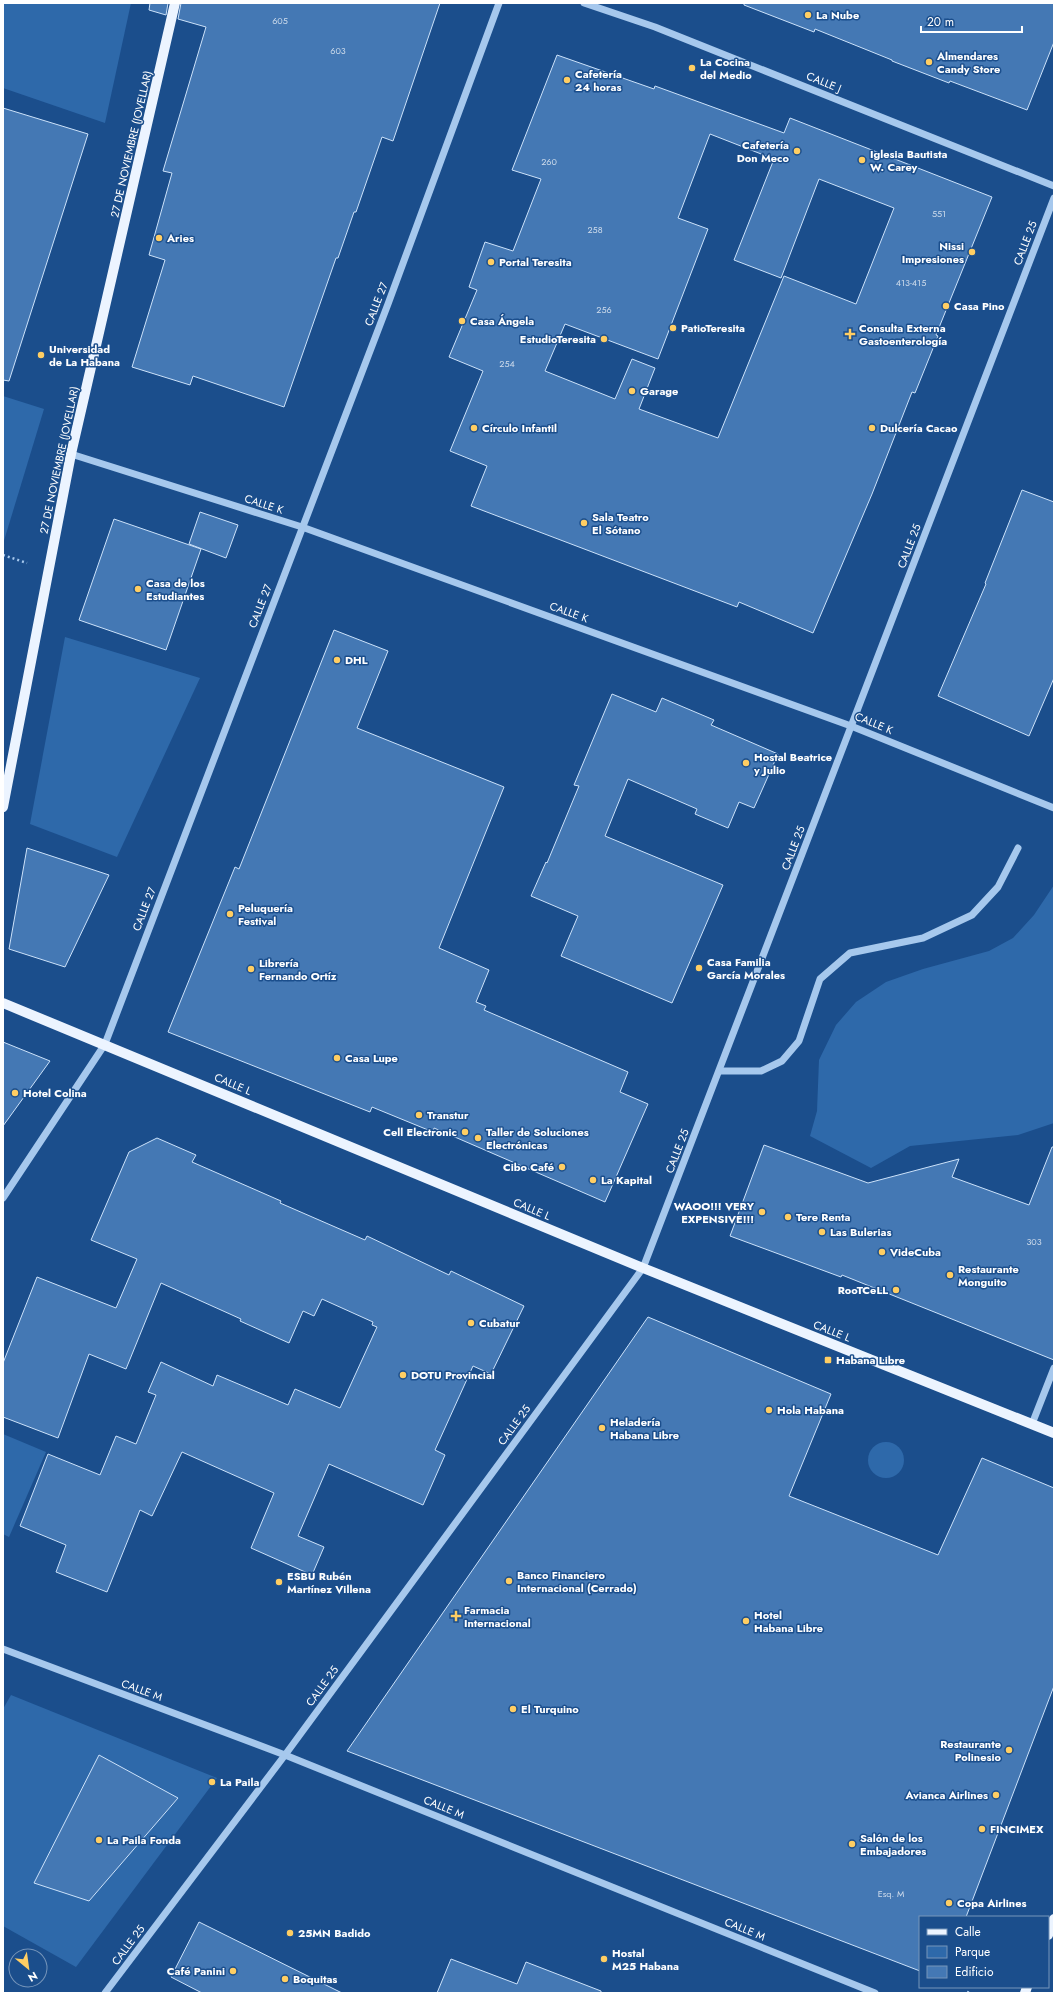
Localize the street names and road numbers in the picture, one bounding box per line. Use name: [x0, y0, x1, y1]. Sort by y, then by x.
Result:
street label: CALLE J: [804, 68, 844, 96]
street label: 27 DE NOVIEMBRE (JOVELLAR): [106, 69, 156, 219]
street label: CALLE 25: [1009, 219, 1041, 267]
street label: CALLE 27: [360, 279, 392, 328]
street label: 27 DE NOVIEMBRE (JOVELLAR): [36, 385, 82, 535]
street label: CALLE K: [242, 490, 286, 518]
street label: CALLE 25: [893, 522, 925, 570]
street label: CALLE 27: [244, 581, 276, 630]
street label: CALLE K: [547, 598, 591, 627]
street label: CALLE K: [852, 708, 896, 738]
street label: CALLE 25: [777, 824, 809, 872]
street label: CALLE 27: [128, 884, 160, 933]
street label: CALLE L: [212, 1069, 254, 1099]
street label: CALLE 25: [661, 1127, 693, 1175]
street label: CALLE L: [511, 1194, 553, 1224]
street label: CALLE L: [811, 1316, 853, 1346]
street label: CALLE 25: [494, 1402, 534, 1448]
street label: CALLE 25: [302, 1663, 342, 1709]
street label: CALLE M: [119, 1675, 165, 1705]
street label: CALLE M: [421, 1792, 467, 1822]
street label: CALLE M: [722, 1914, 768, 1944]
street label: CALLE 25: [108, 1922, 148, 1968]

